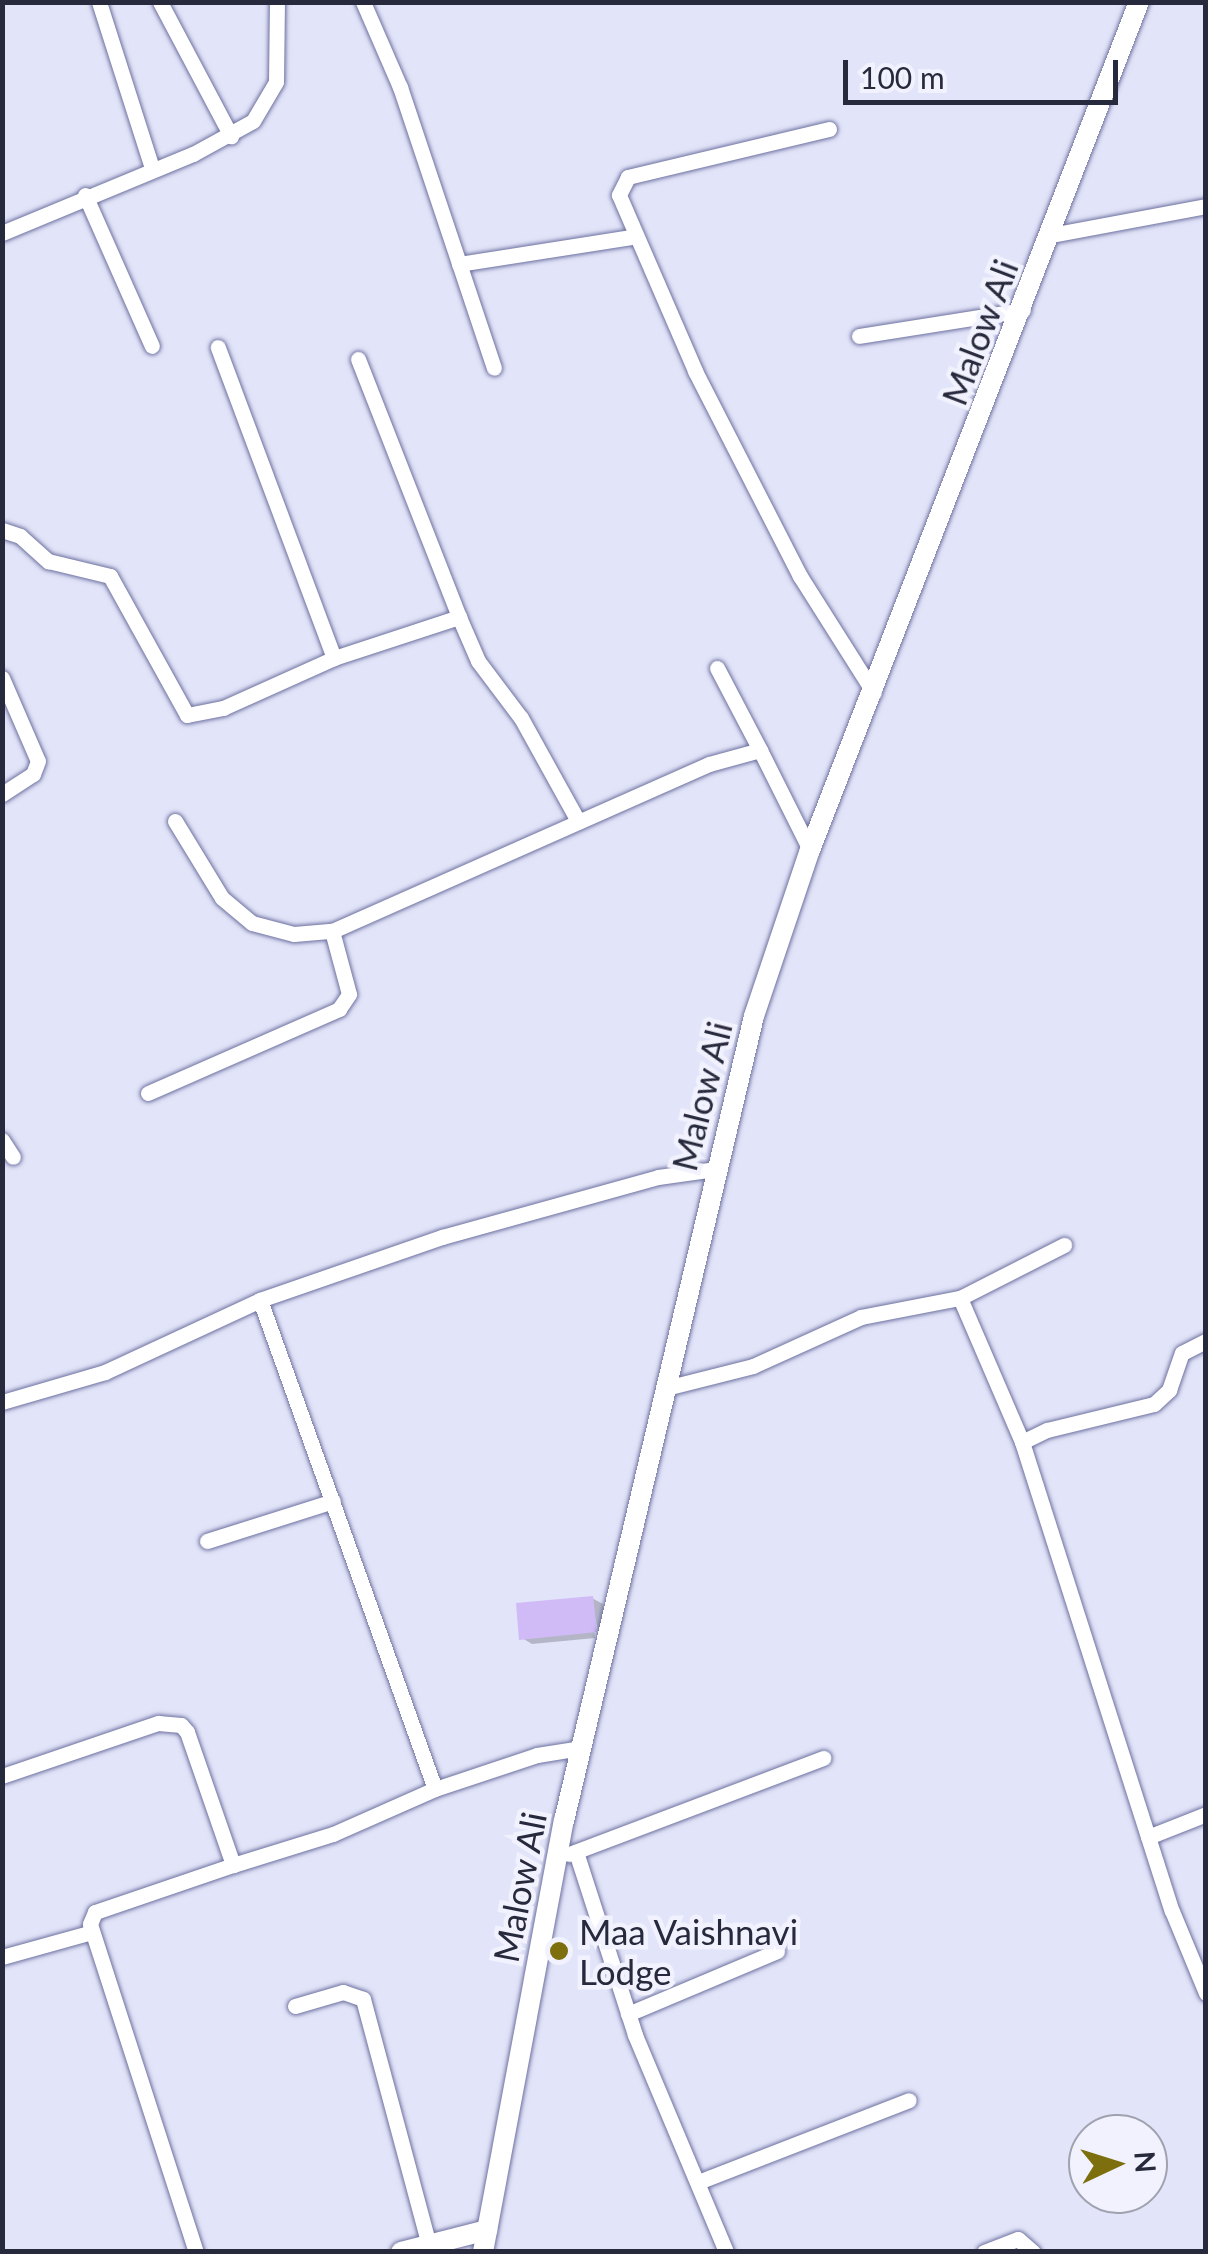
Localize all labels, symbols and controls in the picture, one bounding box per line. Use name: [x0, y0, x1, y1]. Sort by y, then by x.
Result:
scale bar: [848, 40, 1123, 102]
text: 100 m: [860, 59, 945, 95]
street label: Malow Ali: [932, 253, 1026, 411]
street label: Malow Ali: [662, 1016, 740, 1176]
street label: Malow Ali: [484, 1807, 554, 1967]
place label: Maa Vaishnavi Lodge: [579, 1910, 799, 1992]
marker: Maa Vaishnavi Lodge: [548, 1940, 570, 1962]
north arrow: [1068, 2114, 1168, 2214]
text: N: [1128, 2150, 1164, 2174]

